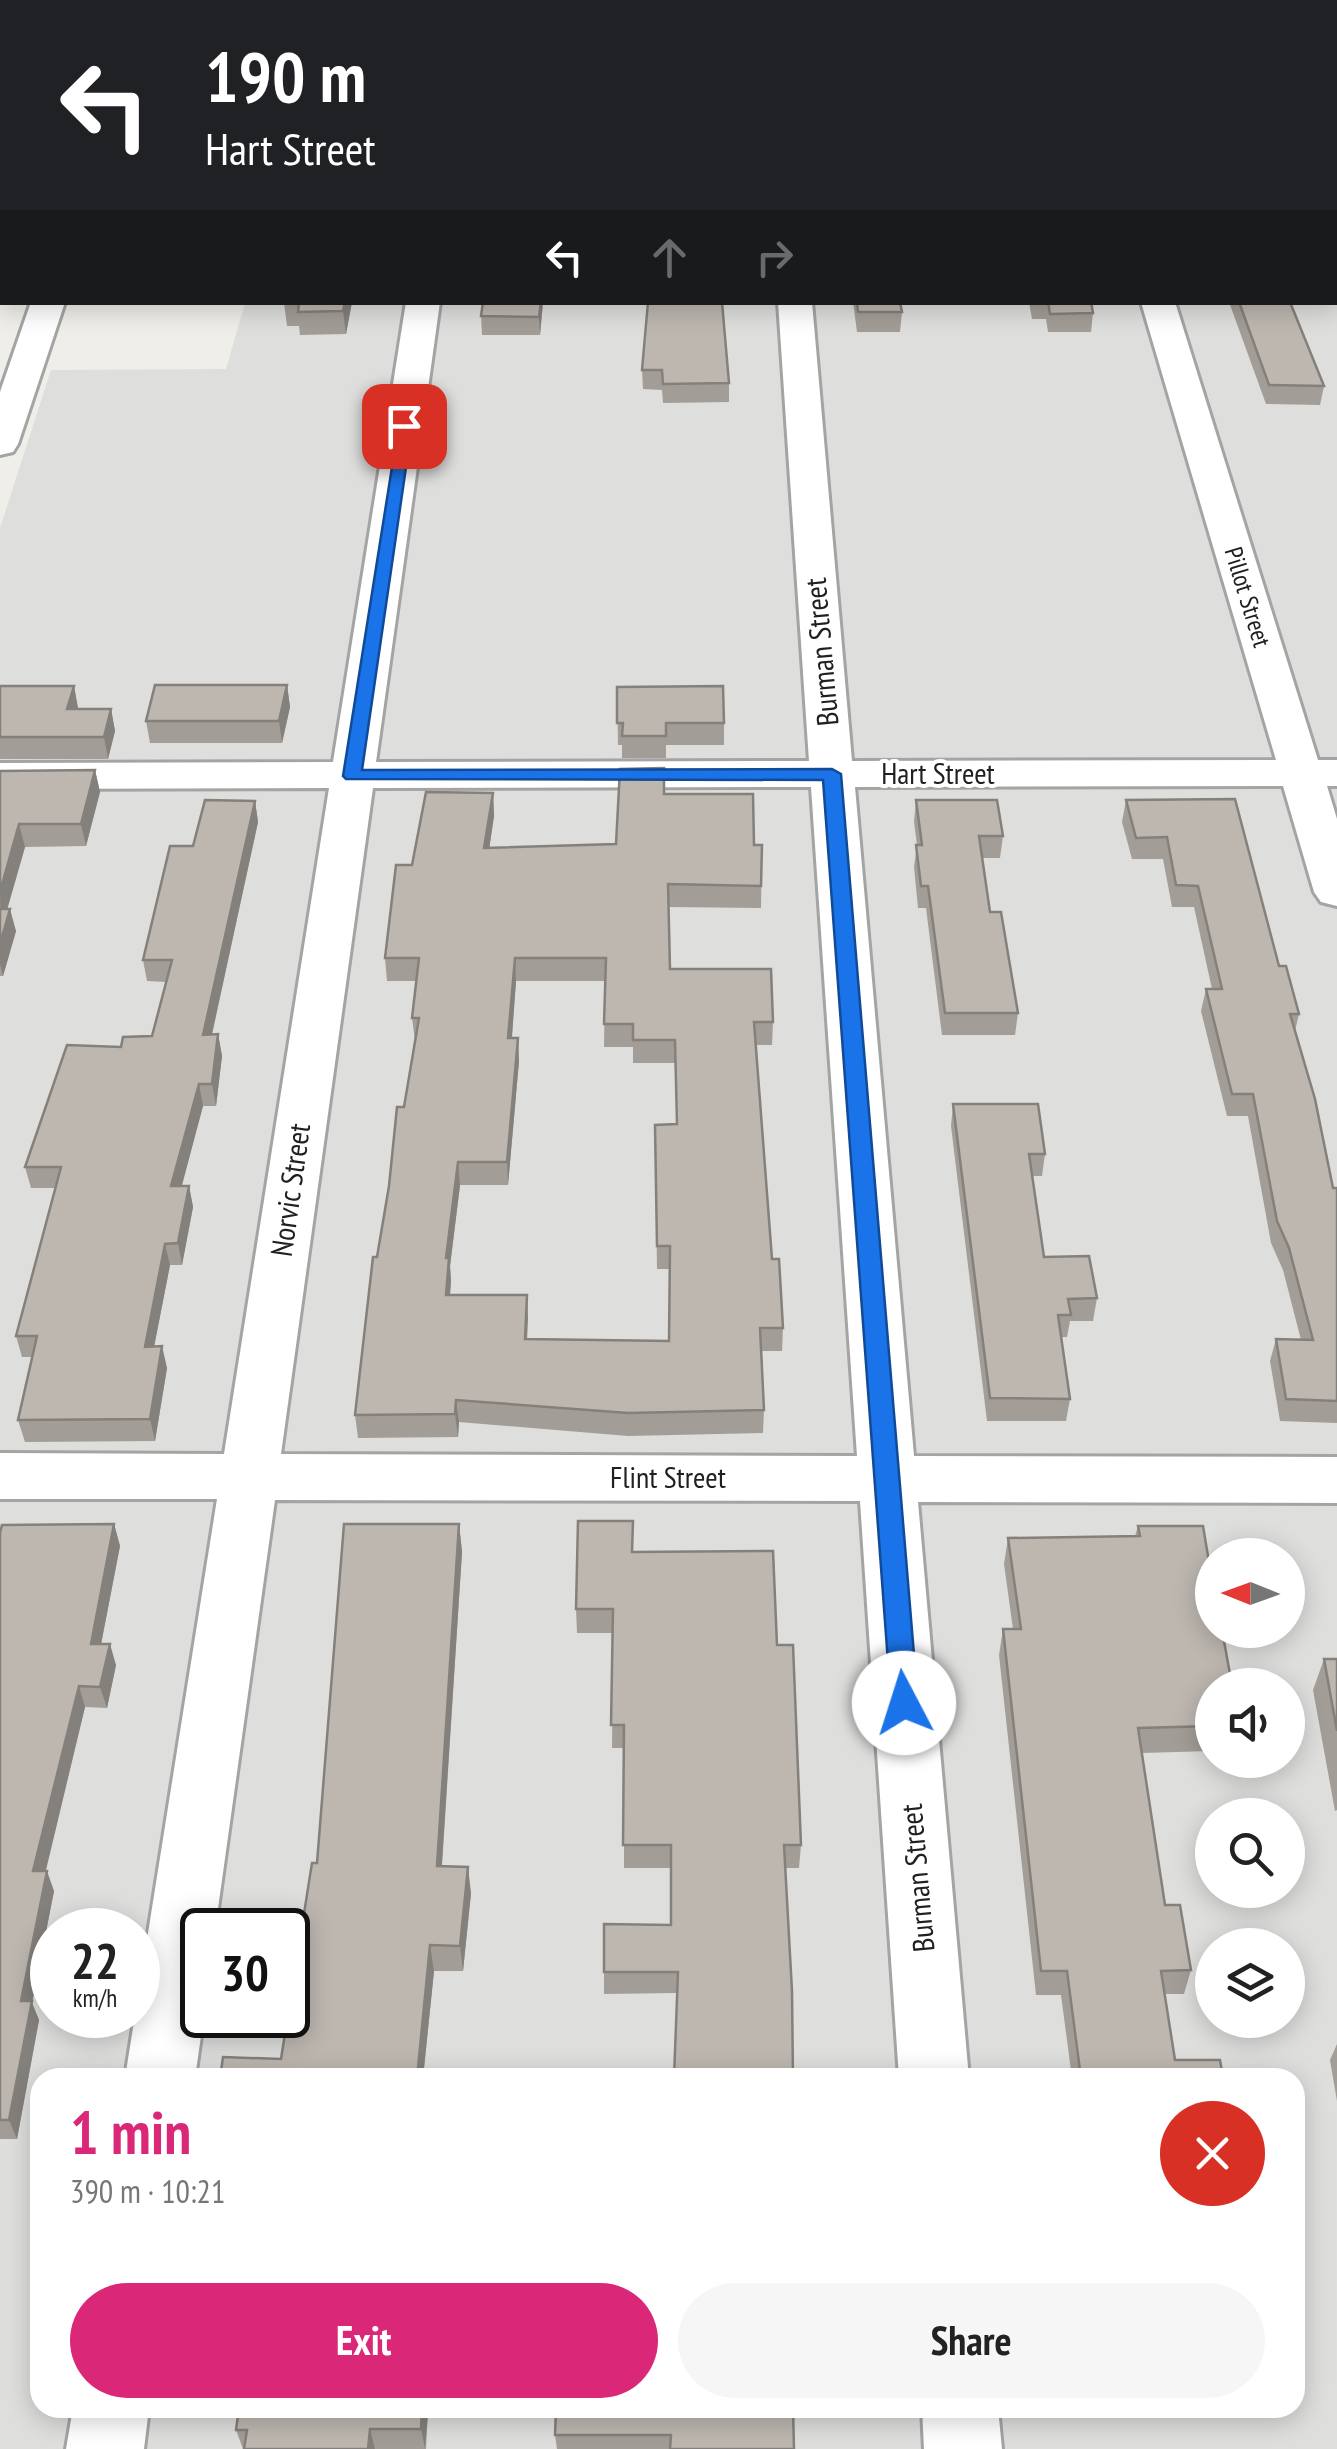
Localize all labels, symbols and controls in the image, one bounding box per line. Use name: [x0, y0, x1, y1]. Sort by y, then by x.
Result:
text: 190 m: [205, 31, 366, 121]
icon: left: [40, 40, 170, 170]
text: Hart Street: [205, 119, 376, 177]
icon: left: [537, 230, 592, 285]
icon: ahead: [642, 230, 697, 285]
icon: right: [747, 230, 802, 285]
pin: [362, 384, 447, 469]
icon: arrive: [377, 399, 432, 454]
street label: Pillot Street: [1218, 543, 1278, 651]
street label: Burman Street: [795, 576, 846, 728]
street label: Hart Street: [881, 753, 996, 792]
street label: Norvic Street: [261, 1120, 318, 1259]
street label: Flint Street: [610, 1457, 727, 1496]
north arrow: [1195, 1538, 1305, 1648]
map controls: [1195, 1538, 1305, 2038]
position arrow: [852, 1651, 956, 1755]
button: sound: [1195, 1668, 1305, 1778]
button: search: [1195, 1798, 1305, 1908]
street label: Burman Street: [891, 1802, 942, 1954]
speed limit sign: 30: [180, 1908, 310, 2038]
text: 22: [71, 1928, 119, 1993]
button: layers: [1195, 1928, 1305, 2038]
text: km/h: [73, 1982, 117, 2014]
text: 1 min: [70, 2093, 191, 2171]
button: close: [1160, 2101, 1265, 2206]
text: 390 m · 10:21: [70, 2170, 225, 2212]
button: Exit: [70, 2283, 658, 2398]
button: Share: [678, 2283, 1265, 2398]

